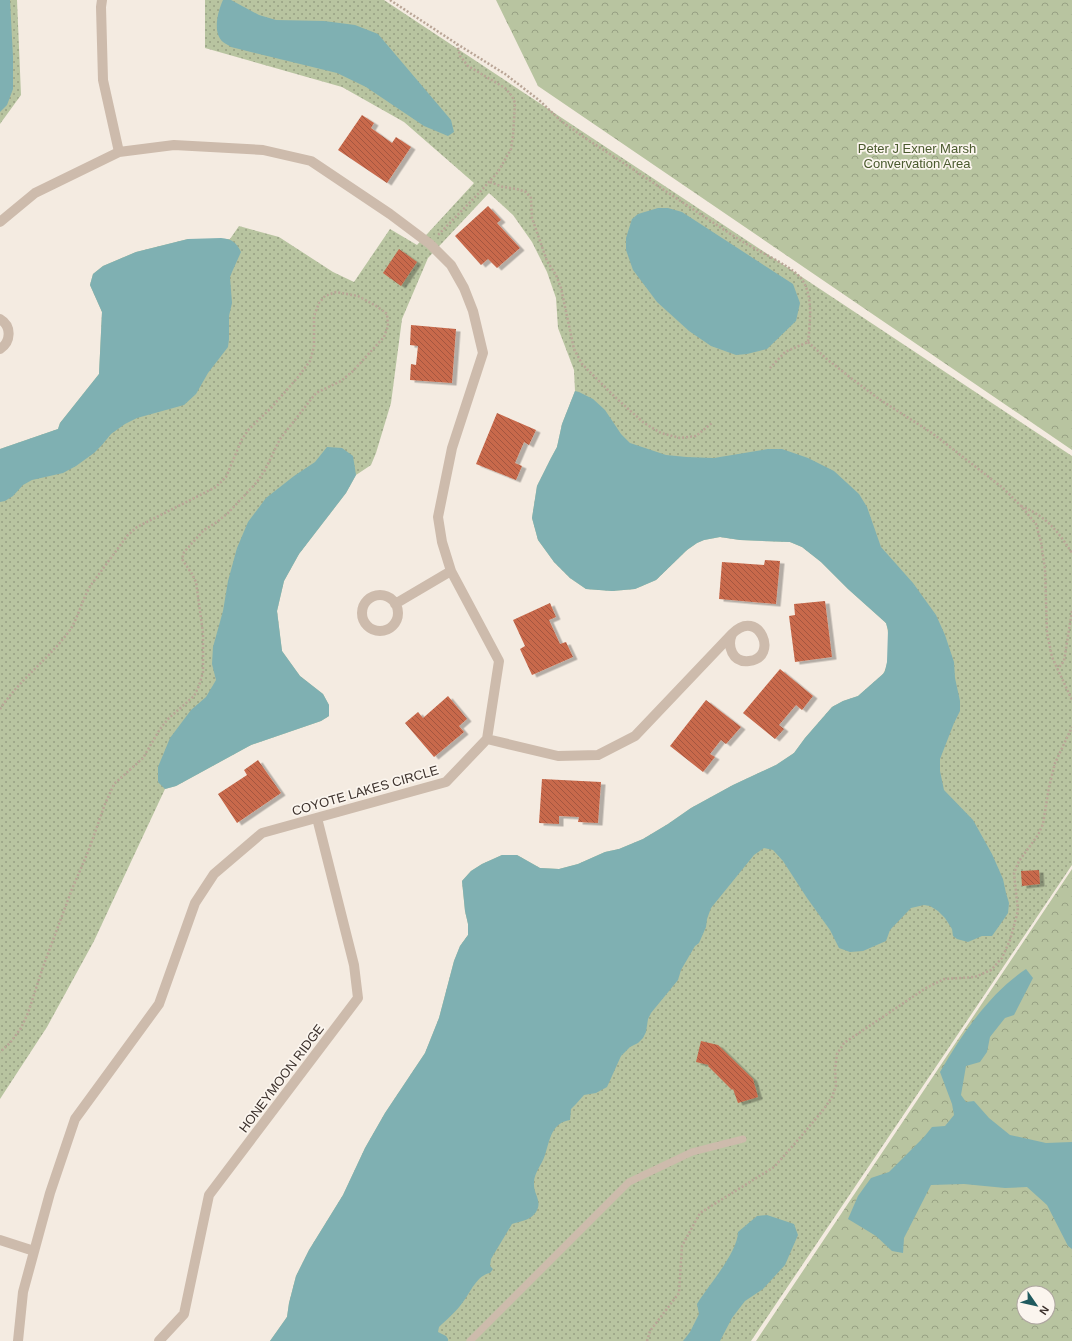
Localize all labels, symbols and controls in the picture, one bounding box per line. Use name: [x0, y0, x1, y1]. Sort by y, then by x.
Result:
park label: Peter J Exner Marsh Convervation Area: [858, 141, 976, 171]
street label: COYOTE LAKES CIRCLE: [290, 762, 440, 819]
street label: HONEYMOON RIDGE: [236, 1021, 327, 1135]
north arrow: [1016, 1285, 1056, 1325]
text: N: [1037, 1304, 1051, 1317]

